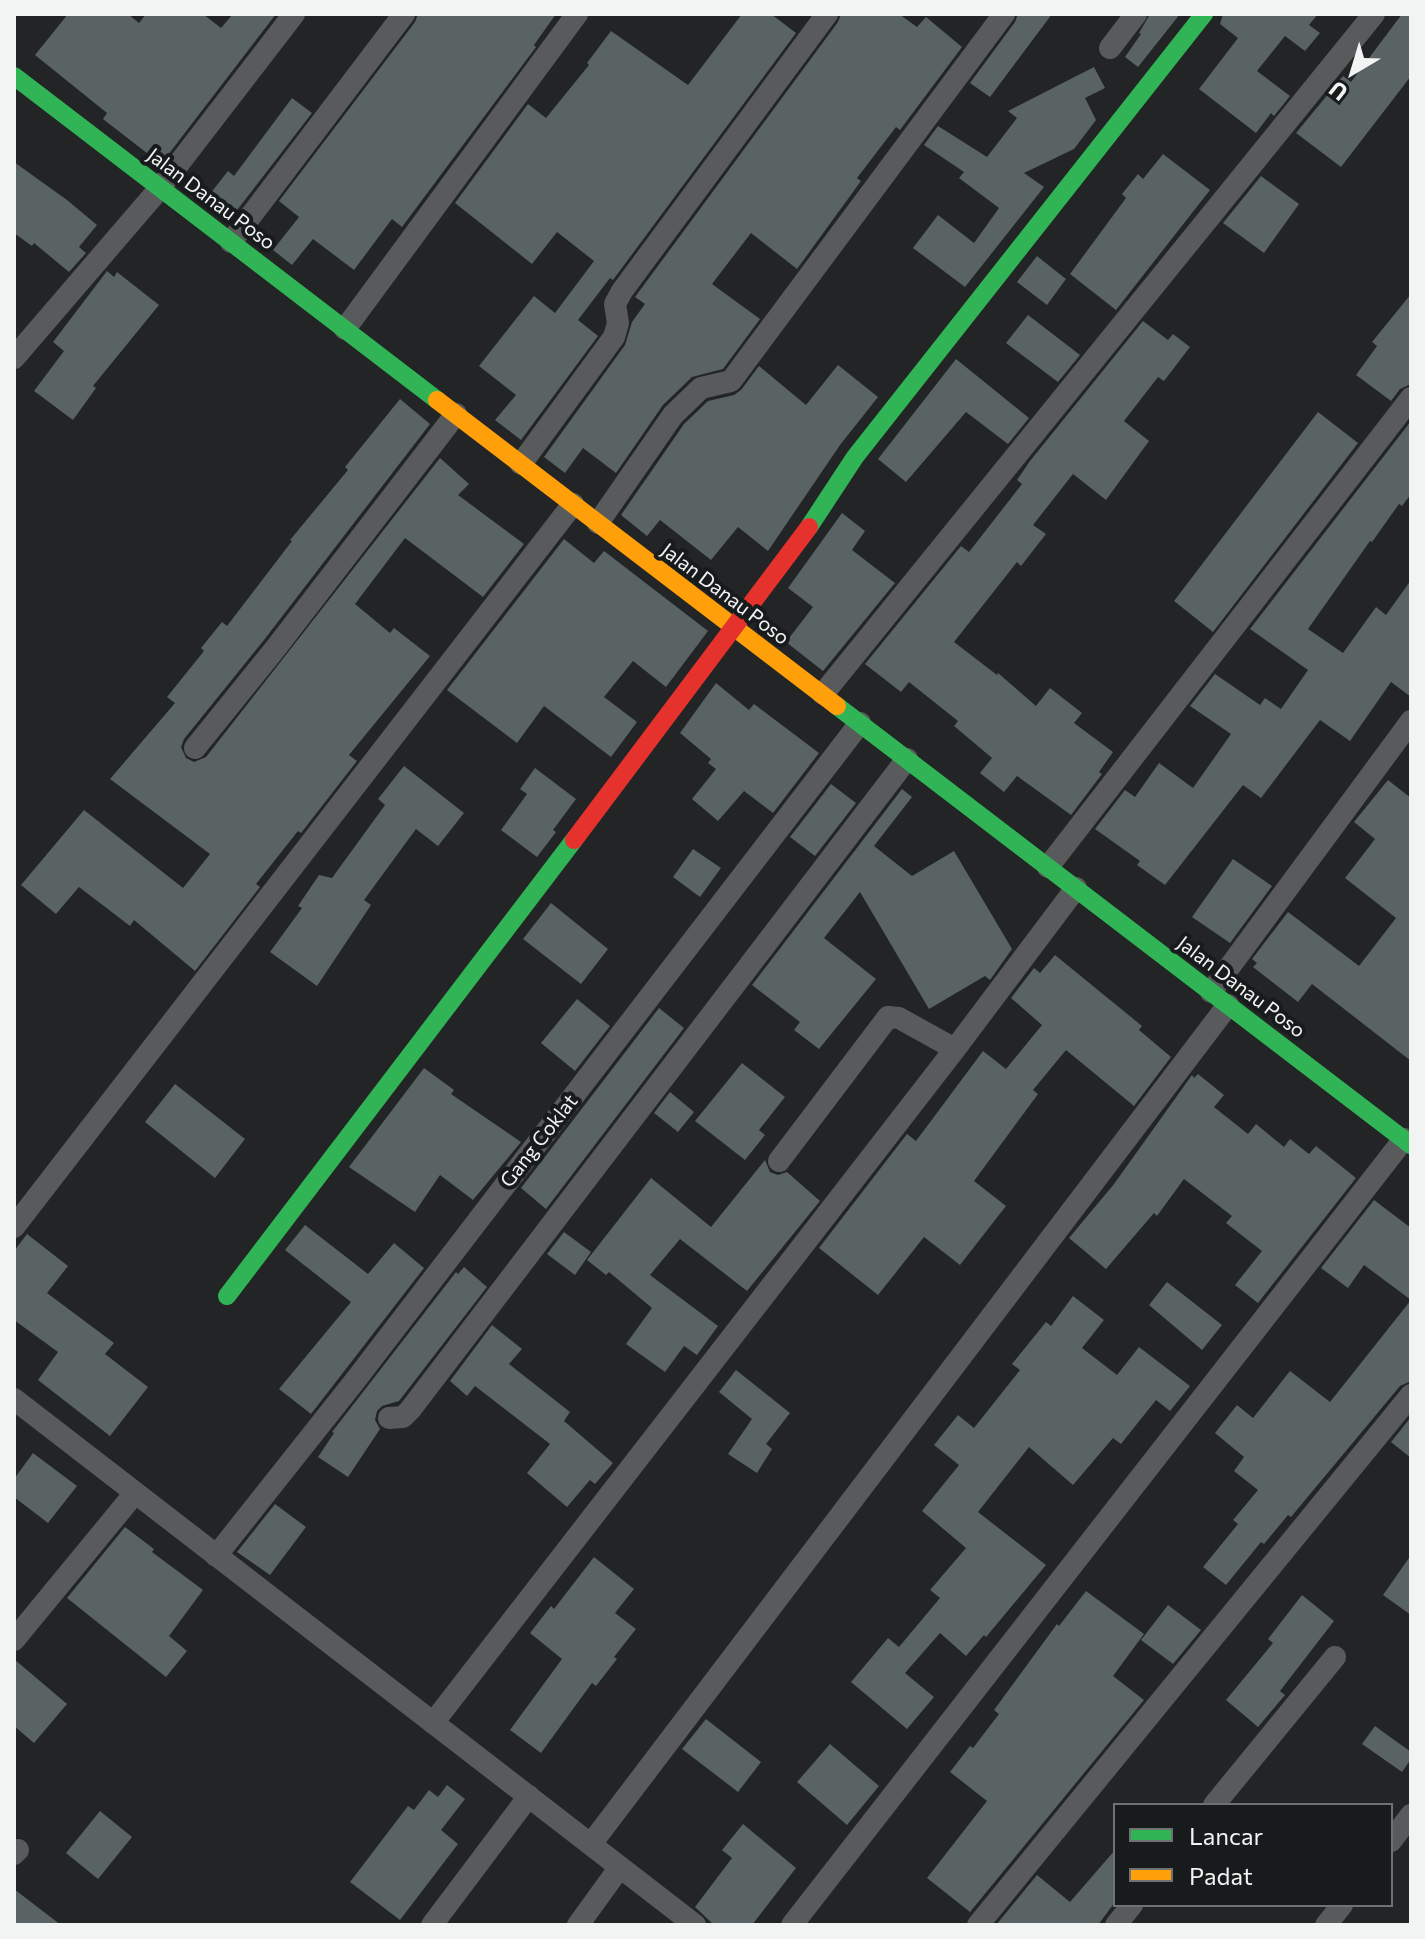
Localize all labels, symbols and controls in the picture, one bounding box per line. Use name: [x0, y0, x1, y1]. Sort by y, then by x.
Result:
north arrow: [1313, 32, 1393, 112]
text: U: [1323, 76, 1353, 107]
street label: Jalan Danau Poso: [142, 143, 280, 255]
street label: Jalan Danau Poso: [656, 538, 794, 650]
street label: Jalan Danau Poso: [1172, 931, 1310, 1043]
street label: Gang Coklat: [495, 1090, 583, 1192]
legend: [1113, 1803, 1393, 1907]
text: Lancar: [1189, 1821, 1263, 1850]
text: Padat: [1189, 1861, 1253, 1890]

